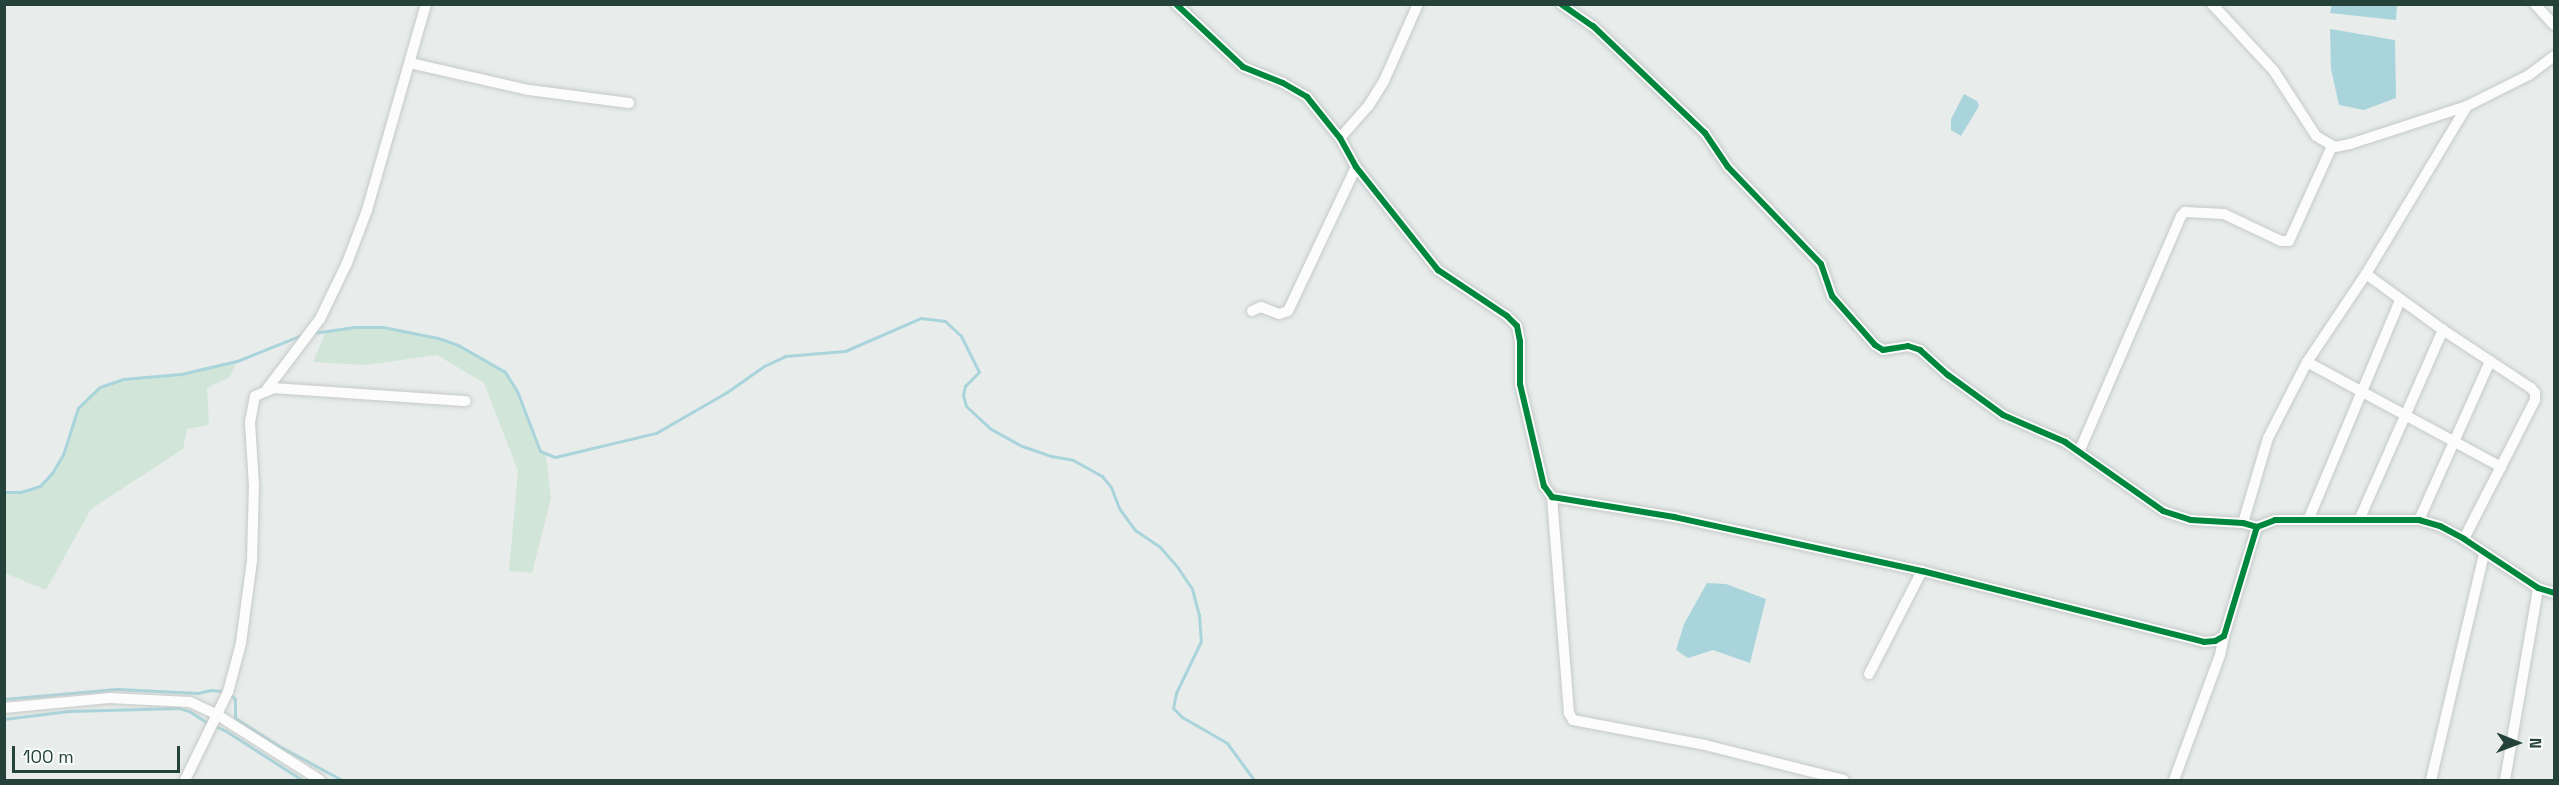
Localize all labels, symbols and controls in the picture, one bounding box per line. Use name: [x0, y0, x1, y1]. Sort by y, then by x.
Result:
north arrow: [2487, 713, 2547, 773]
scale bar: [15, 734, 183, 772]
text: N: [2525, 738, 2546, 749]
text: 100 m: [23, 745, 74, 768]

